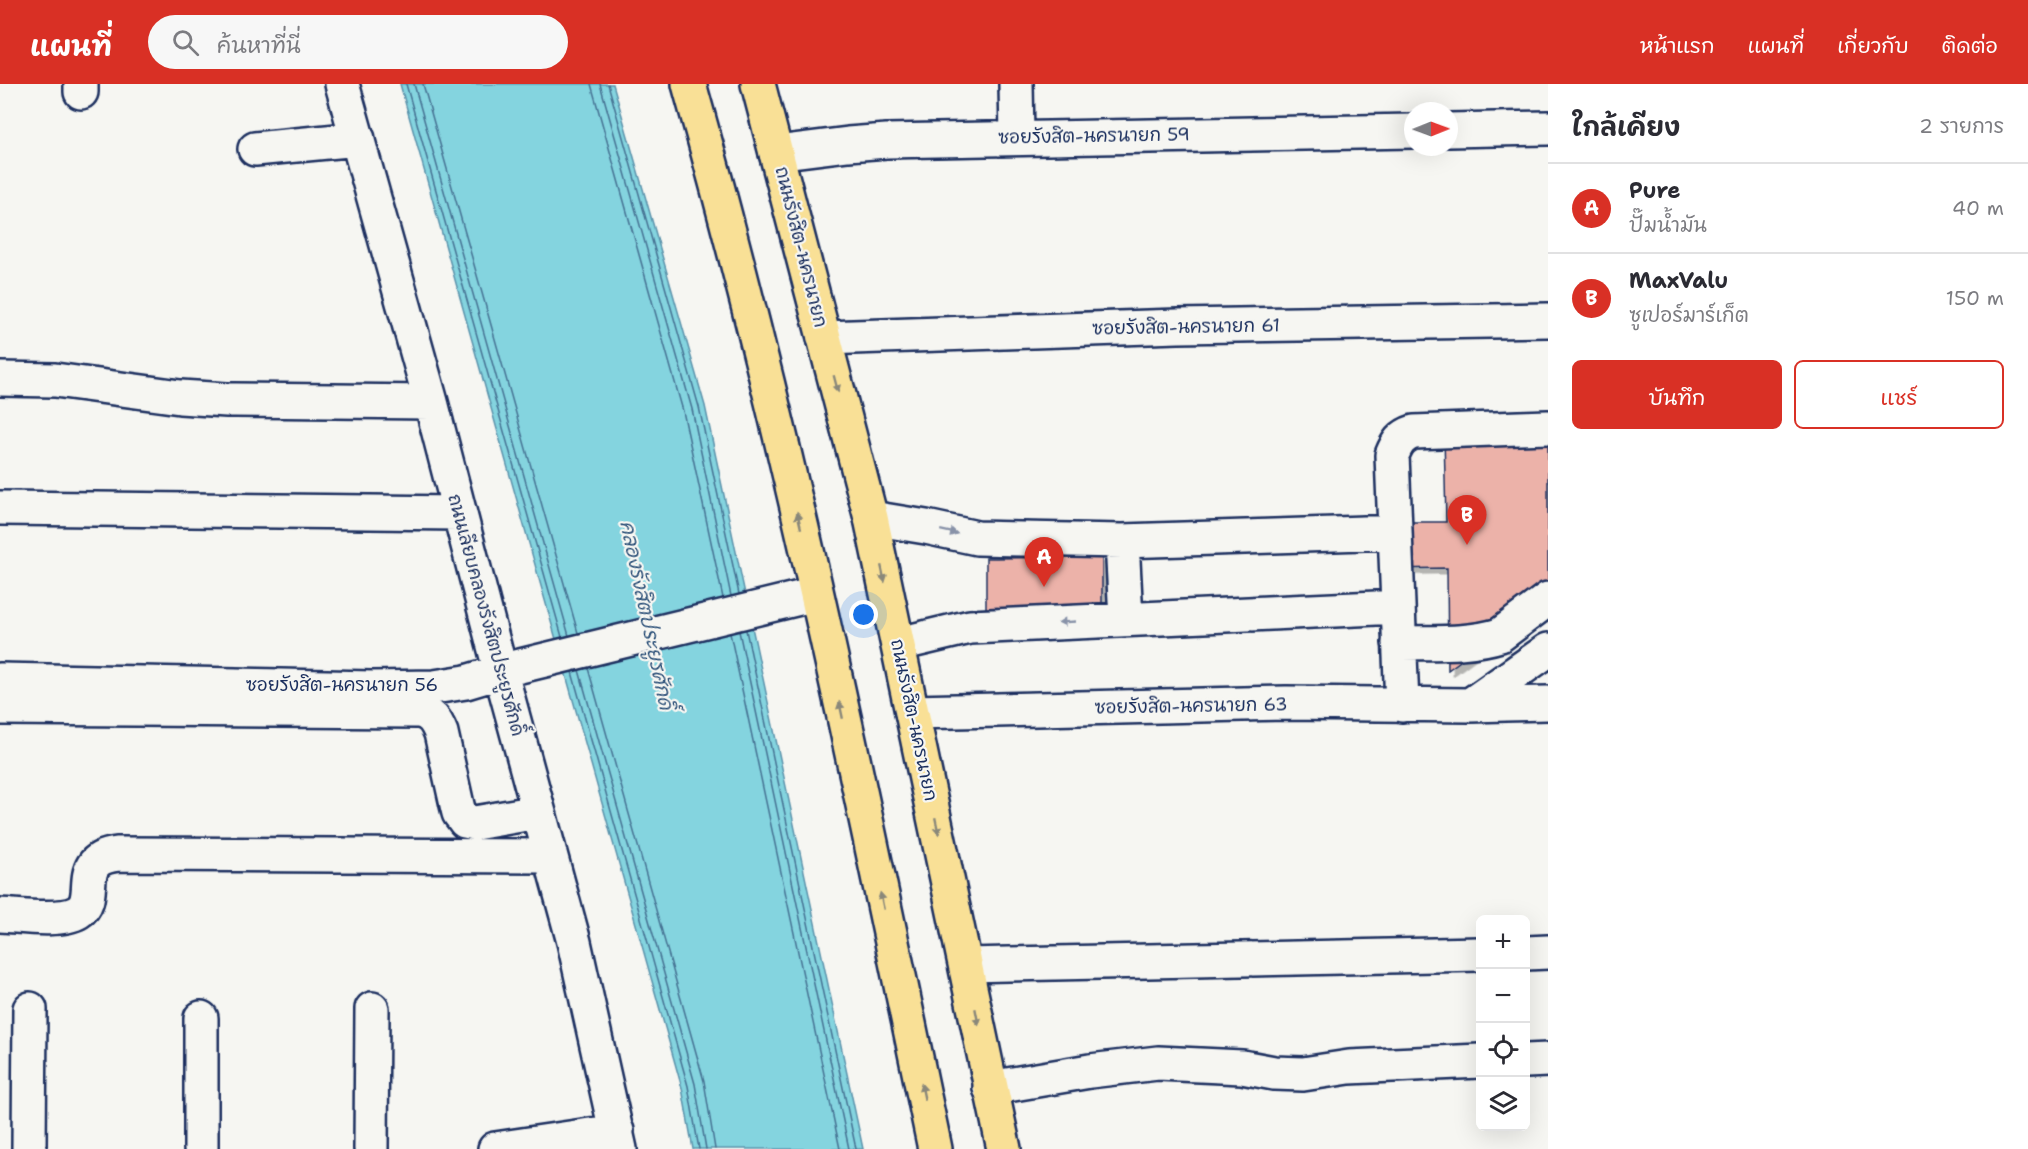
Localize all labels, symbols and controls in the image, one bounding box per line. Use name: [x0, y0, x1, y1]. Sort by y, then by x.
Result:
search box: [148, 15, 568, 69]
icon: search: [169, 26, 202, 59]
text: แผนที่: [30, 27, 112, 65]
text: ค้นหาที่นี่: [217, 31, 301, 60]
text: หน้าแรก: [1640, 32, 1715, 60]
text: แผนที่: [1748, 32, 1804, 60]
text: เกี่ยวกับ: [1837, 32, 1909, 60]
text: ติดต่อ: [1942, 32, 1998, 60]
north arrow: [1404, 102, 1458, 156]
text: ใกล้เคียง: [1572, 109, 1680, 144]
text: 2 รายการ: [1919, 113, 2004, 139]
street label: ซอยรังสิต-นครนายก 59: [998, 122, 1190, 150]
street label: ถนนรังสิต-นครนายก: [769, 164, 833, 330]
text: Pure: [1629, 176, 1681, 205]
text: A: [1584, 195, 1599, 221]
text: 40 m: [1952, 195, 2004, 221]
text: ปั๊มน้ำมัน: [1629, 212, 1707, 238]
text: MaxValu: [1629, 266, 1728, 295]
text: B: [1585, 285, 1598, 311]
text: 150 m: [1946, 285, 2004, 311]
text: ซูเปอร์มาร์เก็ต: [1629, 302, 1749, 328]
street label: ซอยรังสิต-นครนายก 61: [1092, 313, 1280, 341]
button: บันทึก: [1572, 360, 1782, 429]
button: แชร์: [1794, 360, 2004, 429]
one-way arrow: [832, 376, 841, 394]
street label: ถนนเลียบคลองรังสิตประยูรศักดิ์: [440, 490, 535, 739]
pin: B: [1448, 496, 1486, 545]
one-way arrow: [794, 510, 803, 529]
water label: คลองรังสิตประยูรศักดิ์: [612, 517, 686, 718]
one-way arrow: [940, 528, 959, 537]
pin: A: [1024, 538, 1064, 587]
one-way arrow: [879, 564, 889, 583]
your location: [849, 600, 878, 629]
one-way arrow: [1058, 617, 1077, 627]
street label: ถนนรังสิต-นครนายก: [885, 637, 943, 803]
street label: ซอยรังสิต-นครนายก 56: [246, 673, 438, 697]
street label: ซอยรังสิต-นครนายก 63: [1094, 692, 1288, 720]
one-way arrow: [836, 701, 846, 720]
one-way arrow: [932, 817, 942, 835]
one-way arrow: [877, 892, 887, 910]
map controls: [1476, 915, 1530, 1131]
button: +: [1476, 915, 1530, 969]
button: −: [1476, 969, 1530, 1023]
one-way arrow: [973, 1008, 982, 1027]
button: locate: [1476, 1023, 1530, 1077]
button: layers: [1476, 1077, 1530, 1131]
one-way arrow: [918, 1082, 927, 1101]

